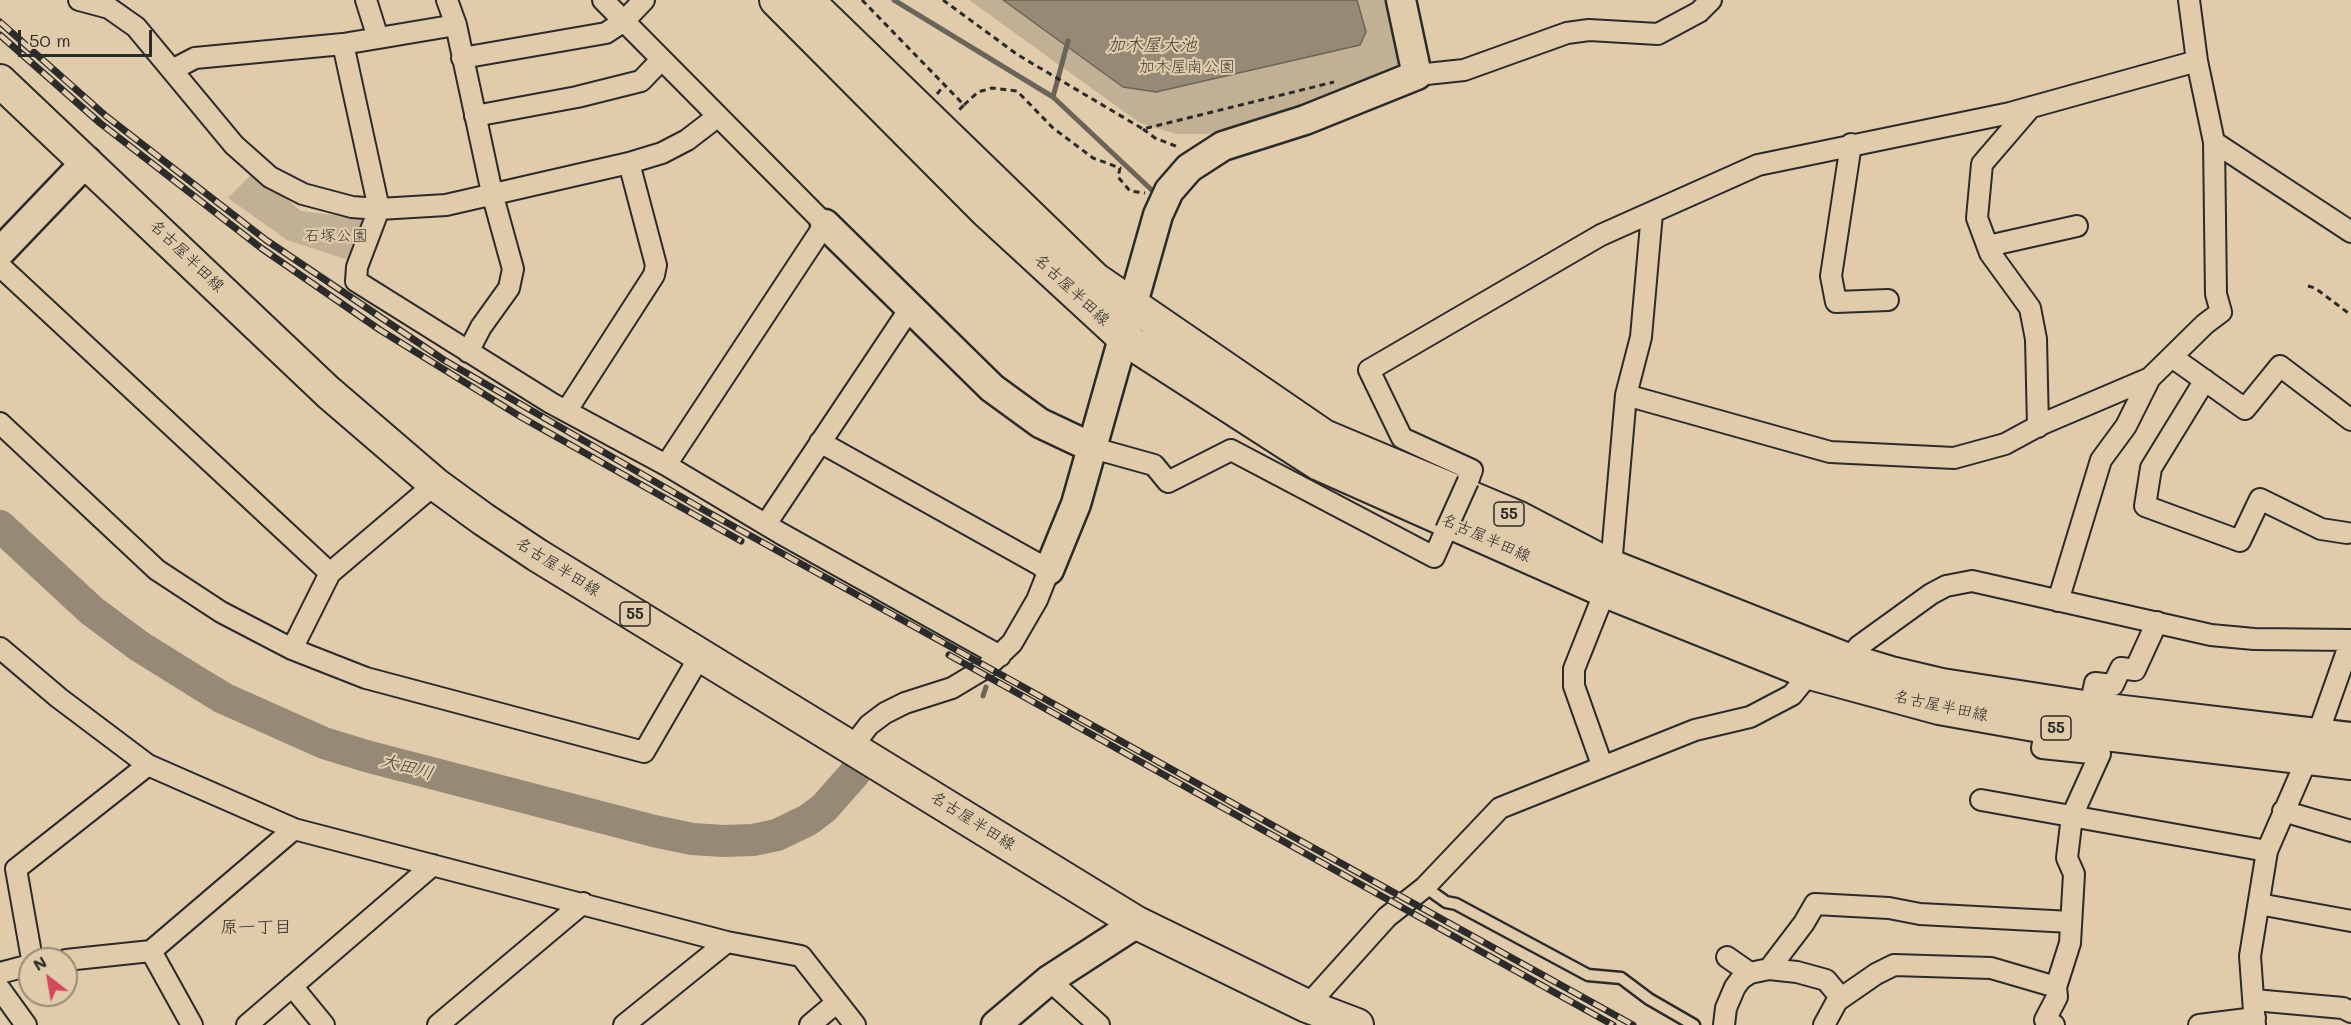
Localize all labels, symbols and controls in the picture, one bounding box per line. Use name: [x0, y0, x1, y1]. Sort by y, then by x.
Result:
scale bar: [21, 18, 154, 56]
text: 50 m: [29, 28, 71, 52]
water label: 加木屋大池: [1107, 34, 1197, 56]
park label: 加木屋南公園: [1139, 57, 1235, 77]
street label: 名古屋半田線: [146, 216, 228, 296]
park label: 石塚公園: [304, 226, 368, 246]
street label: 名古屋半田線: [1030, 250, 1114, 330]
road number: 55: [1494, 502, 1524, 526]
street label: 名古屋半田線: [1438, 510, 1534, 566]
street label: 名古屋半田線: [512, 533, 604, 601]
road number: 55: [620, 602, 650, 626]
street label: 名古屋半田線: [1892, 687, 1990, 725]
road number: 55: [2041, 716, 2071, 740]
water label: 大田川: [378, 750, 436, 784]
street label: 名古屋半田線: [927, 787, 1019, 855]
district label: 原一丁目: [220, 916, 292, 938]
north arrow: [18, 947, 78, 1007]
text: N: [29, 951, 50, 975]

